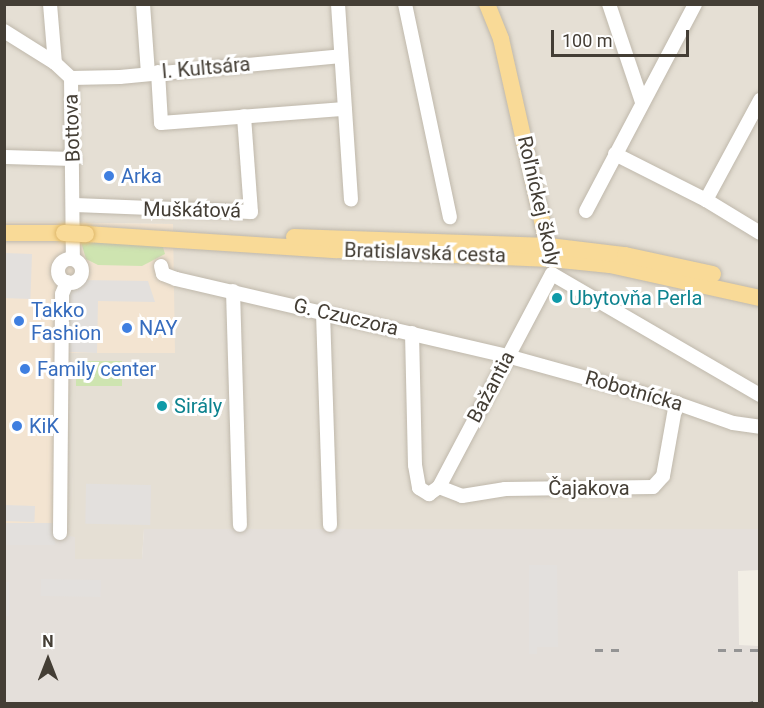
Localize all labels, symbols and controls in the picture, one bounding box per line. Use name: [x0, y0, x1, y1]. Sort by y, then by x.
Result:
scale bar: [554, 18, 692, 56]
text: 100 m: [562, 30, 613, 51]
street label: I. Kultsára: [161, 52, 251, 84]
street label: Bottova: [59, 93, 85, 163]
street label: Roľníckej školy: [512, 134, 566, 268]
place label: Arka: [121, 164, 162, 188]
marker: Arka: [102, 169, 116, 183]
street label: Muškátová: [143, 197, 241, 223]
street label: Bratislavská cesta: [344, 238, 506, 268]
place label: Ubytovňa Perla: [569, 286, 702, 310]
marker: Ubytovňa Perla: [550, 291, 564, 305]
street label: G. Czuczora: [291, 293, 401, 341]
place label: Takko Fashion: [31, 298, 101, 345]
marker: Takko Fashion: [12, 314, 26, 328]
place label: NAY: [139, 316, 178, 340]
marker: NAY: [120, 321, 134, 335]
street label: Bažantia: [462, 347, 520, 427]
place label: Family center: [37, 357, 156, 381]
marker: Family center: [18, 362, 32, 376]
street label: Robotnícka: [582, 366, 686, 416]
place label: Sirály: [174, 394, 222, 418]
marker: Sirály: [155, 399, 169, 413]
place label: KiK: [29, 414, 59, 438]
marker: KiK: [10, 419, 24, 433]
street label: Čajakova: [548, 476, 630, 500]
north arrow: [18, 630, 78, 690]
text: N: [42, 632, 54, 651]

